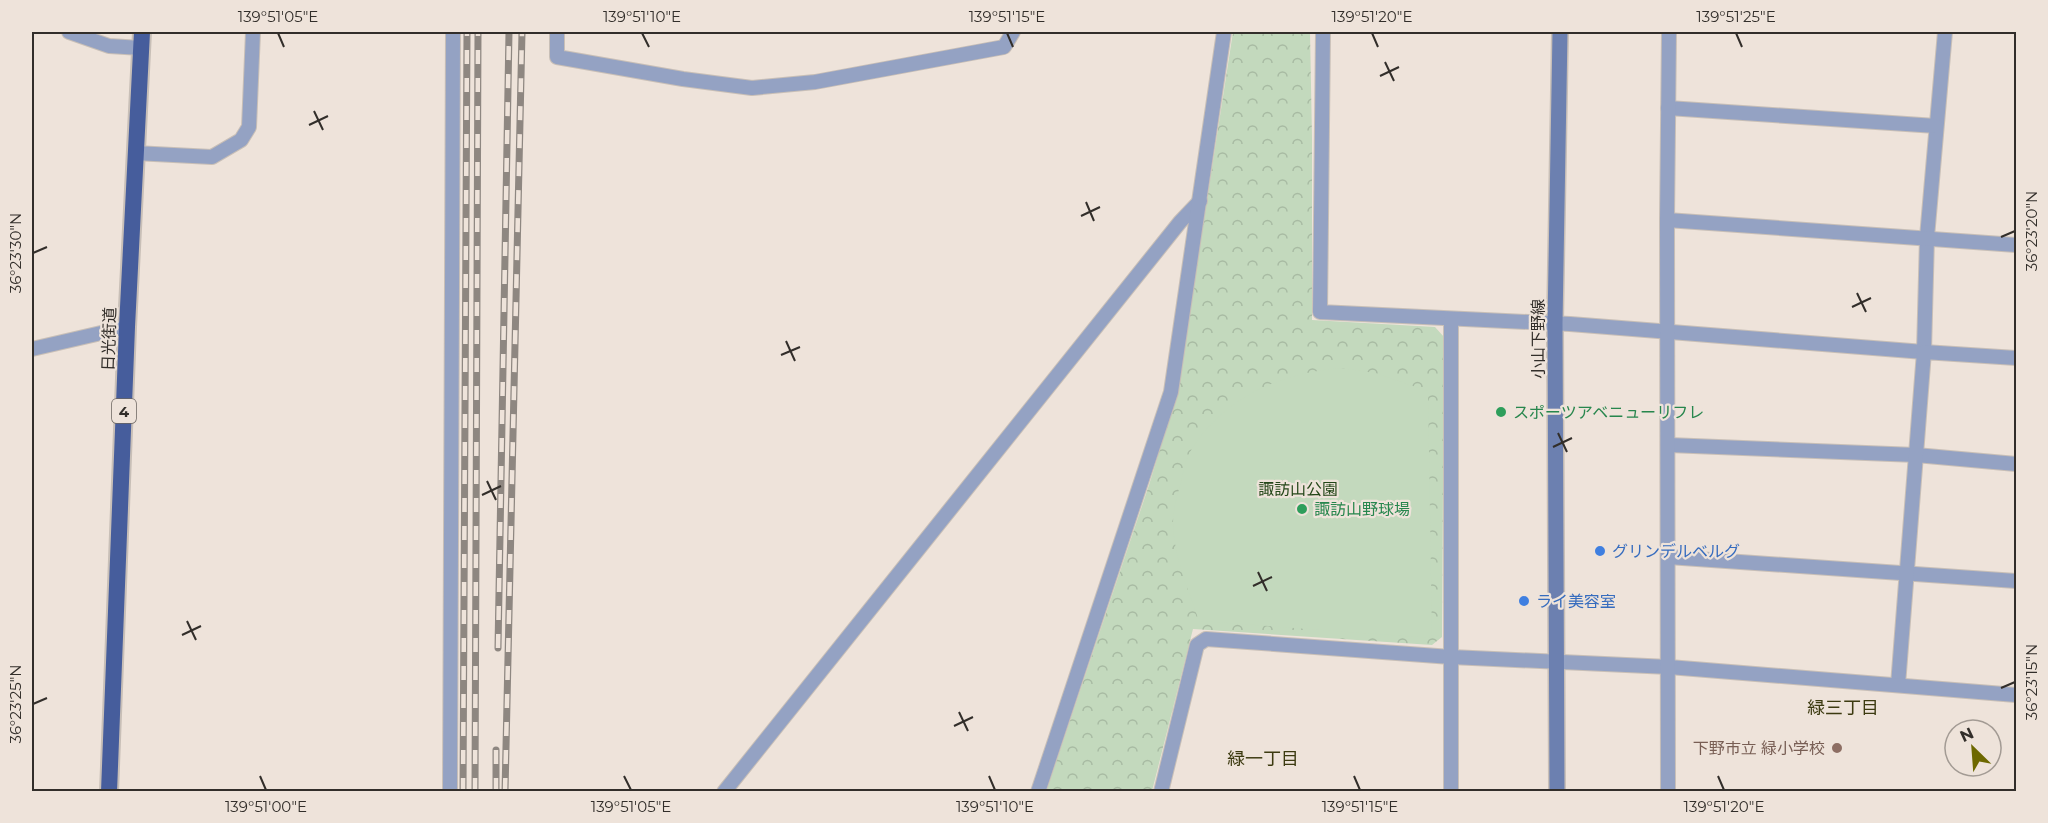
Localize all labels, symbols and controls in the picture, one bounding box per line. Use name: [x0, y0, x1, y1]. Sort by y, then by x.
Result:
text: 139°51'05"E: [238, 7, 318, 26]
text: 139°51'10"E: [603, 7, 681, 26]
text: 139°51'15"E: [969, 7, 1045, 26]
text: 139°51'20"E: [1332, 7, 1412, 26]
text: 139°51'25"E: [1696, 7, 1776, 26]
text: 36°23'20"N: [2022, 191, 2041, 271]
text: 36°23'30"N: [6, 213, 25, 293]
street label: 小山下野線: [1529, 299, 1548, 379]
street label: 日光街道: [98, 307, 120, 371]
road number: 4: [112, 399, 136, 423]
place label: スポーツアベニューリフレ: [1513, 403, 1704, 422]
marker: スポーツアベニューリフレ: [1494, 405, 1508, 419]
park label: 諏訪山公園: [1258, 480, 1338, 499]
place label: 諏訪山野球場: [1314, 500, 1410, 519]
marker: 諏訪山野球場: [1295, 502, 1309, 516]
place label: グリンデルベルグ: [1612, 542, 1740, 561]
marker: グリンデルベルグ: [1593, 544, 1607, 558]
place label: ライ美容室: [1536, 592, 1616, 611]
marker: ライ美容室: [1517, 594, 1531, 608]
text: 36°23'15"N: [2022, 644, 2041, 720]
text: 36°23'25"N: [6, 664, 25, 744]
district label: 緑三丁目: [1807, 697, 1879, 719]
north arrow: [1943, 718, 2003, 778]
text: N: [1957, 724, 1977, 746]
place label: 下野市立 緑小学校: [1693, 739, 1825, 758]
marker: 下野市立 緑小学校: [1830, 741, 1844, 755]
district label: 緑一丁目: [1227, 748, 1299, 770]
text: 139°51'00"E: [225, 797, 307, 816]
text: 139°51'05"E: [591, 797, 671, 816]
text: 139°51'10"E: [956, 797, 1034, 816]
text: 139°51'15"E: [1322, 797, 1398, 816]
text: 139°51'20"E: [1684, 797, 1764, 816]

